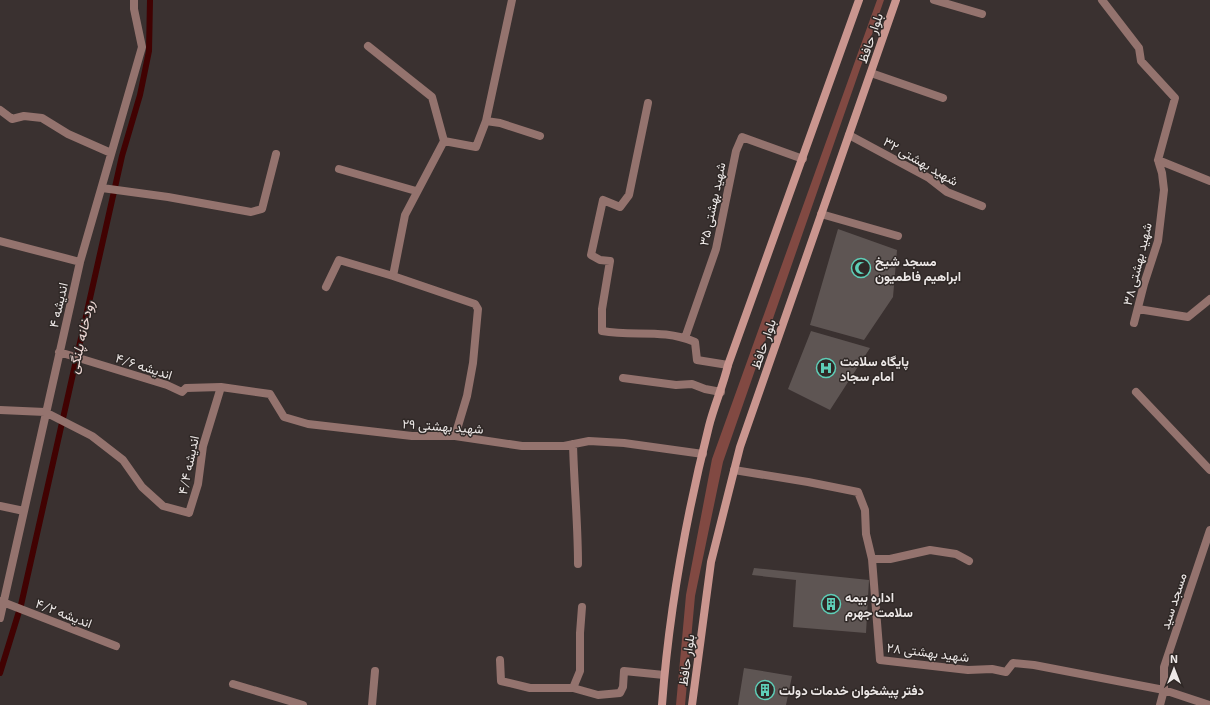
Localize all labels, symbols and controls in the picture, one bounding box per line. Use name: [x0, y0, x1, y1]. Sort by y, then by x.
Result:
street label: بلوار حافظ: [854, 11, 887, 66]
street label: شهید بهشتی ۳۲: [880, 133, 961, 190]
street label: شهید بهشتی ۳۵: [695, 161, 730, 247]
street label: شهید بهشتی ۳۸: [1119, 221, 1156, 307]
place label: مسجد شیخ ابراهیم فاطمیون: [875, 253, 961, 285]
mosque icon: مسجد شیخ ابراهیم فاطمیون: [850, 257, 872, 279]
street label: اندیشه ۴: [45, 281, 71, 329]
water label: رودخانه پلنگی: [64, 298, 99, 376]
street label: بلوار حافظ: [747, 317, 780, 372]
street label: اندیشه ۴/۶: [114, 349, 174, 383]
place label: پایگاه سلامت امام سجاد: [840, 353, 909, 385]
hospital icon: پایگاه سلامت امام سجاد: [815, 357, 837, 379]
street label: شهید بهشتی ۲۹: [402, 415, 484, 438]
street label: اندیشه ۴/۴: [174, 434, 202, 496]
street label: مسجد سید: [1156, 571, 1190, 631]
place label: اداره بیمه سلامت جهرم: [845, 589, 913, 621]
building icon: اداره بیمه سلامت جهرم: [820, 593, 842, 615]
street label: اندیشه ۴/۲: [33, 595, 95, 631]
street label: بلوار حافظ: [674, 633, 699, 687]
street label: شهید بهشتی ۲۸: [886, 639, 970, 666]
north arrow: [1154, 649, 1194, 689]
text: N: [1170, 652, 1178, 665]
building icon: دفتر پیشخوان خدمات دولت: [754, 679, 776, 701]
place label: دفتر پیشخوان خدمات دولت: [779, 682, 924, 700]

